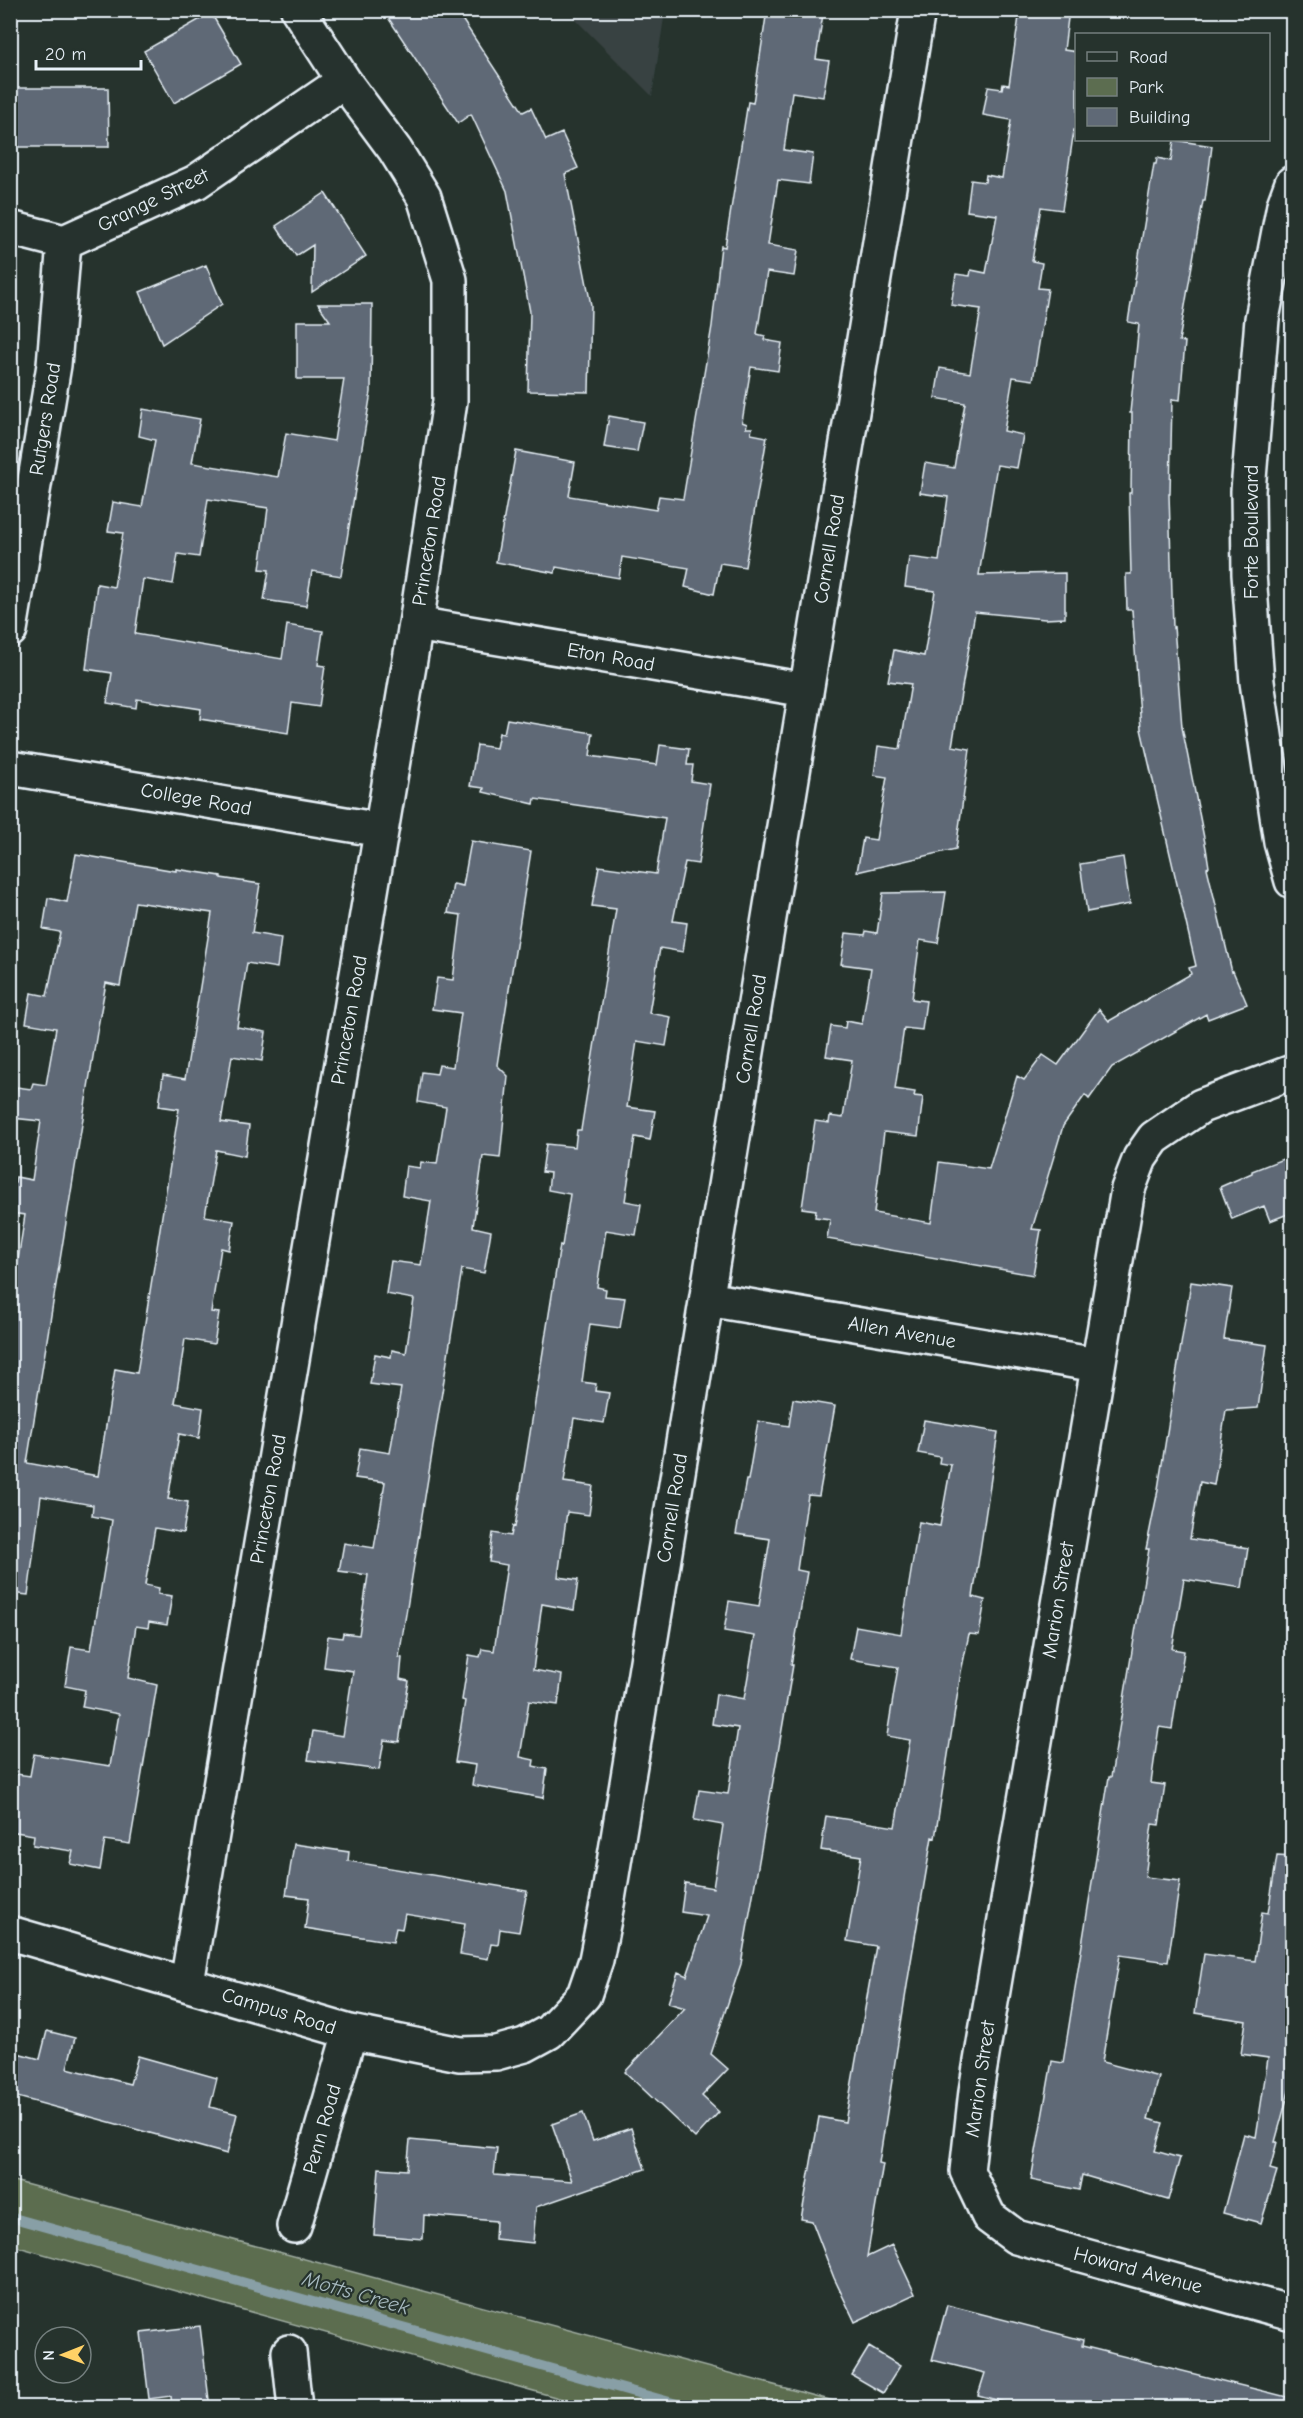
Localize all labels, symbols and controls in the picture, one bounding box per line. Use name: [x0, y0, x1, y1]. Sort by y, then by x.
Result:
scale bar: [36, 33, 141, 71]
legend: [1075, 33, 1270, 141]
text: 20 m: [45, 44, 86, 65]
text: Road: [1129, 47, 1168, 68]
text: Park: [1129, 77, 1164, 98]
text: Building: [1129, 107, 1191, 128]
street label: Grange Street: [94, 163, 213, 237]
street label: Rutgers Road: [25, 361, 65, 477]
street label: Forte Boulevard: [1240, 465, 1263, 599]
street label: Princeton Road: [407, 474, 451, 608]
street label: Cornell Road: [809, 493, 849, 605]
street label: Eton Road: [565, 638, 657, 676]
street label: College Road: [139, 778, 253, 820]
street label: Princeton Road: [326, 953, 372, 1087]
street label: Cornell Road: [731, 973, 771, 1085]
street label: Allen Avenue: [846, 1311, 958, 1353]
street label: Princeton Road: [245, 1432, 291, 1566]
street label: Cornell Road: [652, 1452, 692, 1564]
street label: Marion Street: [1037, 1539, 1079, 1660]
street label: Campus Road: [219, 1983, 339, 2039]
street label: Marion Street: [960, 2018, 1000, 2139]
street label: Penn Road: [298, 2081, 346, 2177]
street label: Howard Avenue: [1071, 2242, 1205, 2298]
water label: Motts Creek: [299, 2266, 413, 2320]
north arrow: [33, 2325, 93, 2385]
text: N: [40, 2350, 58, 2361]

